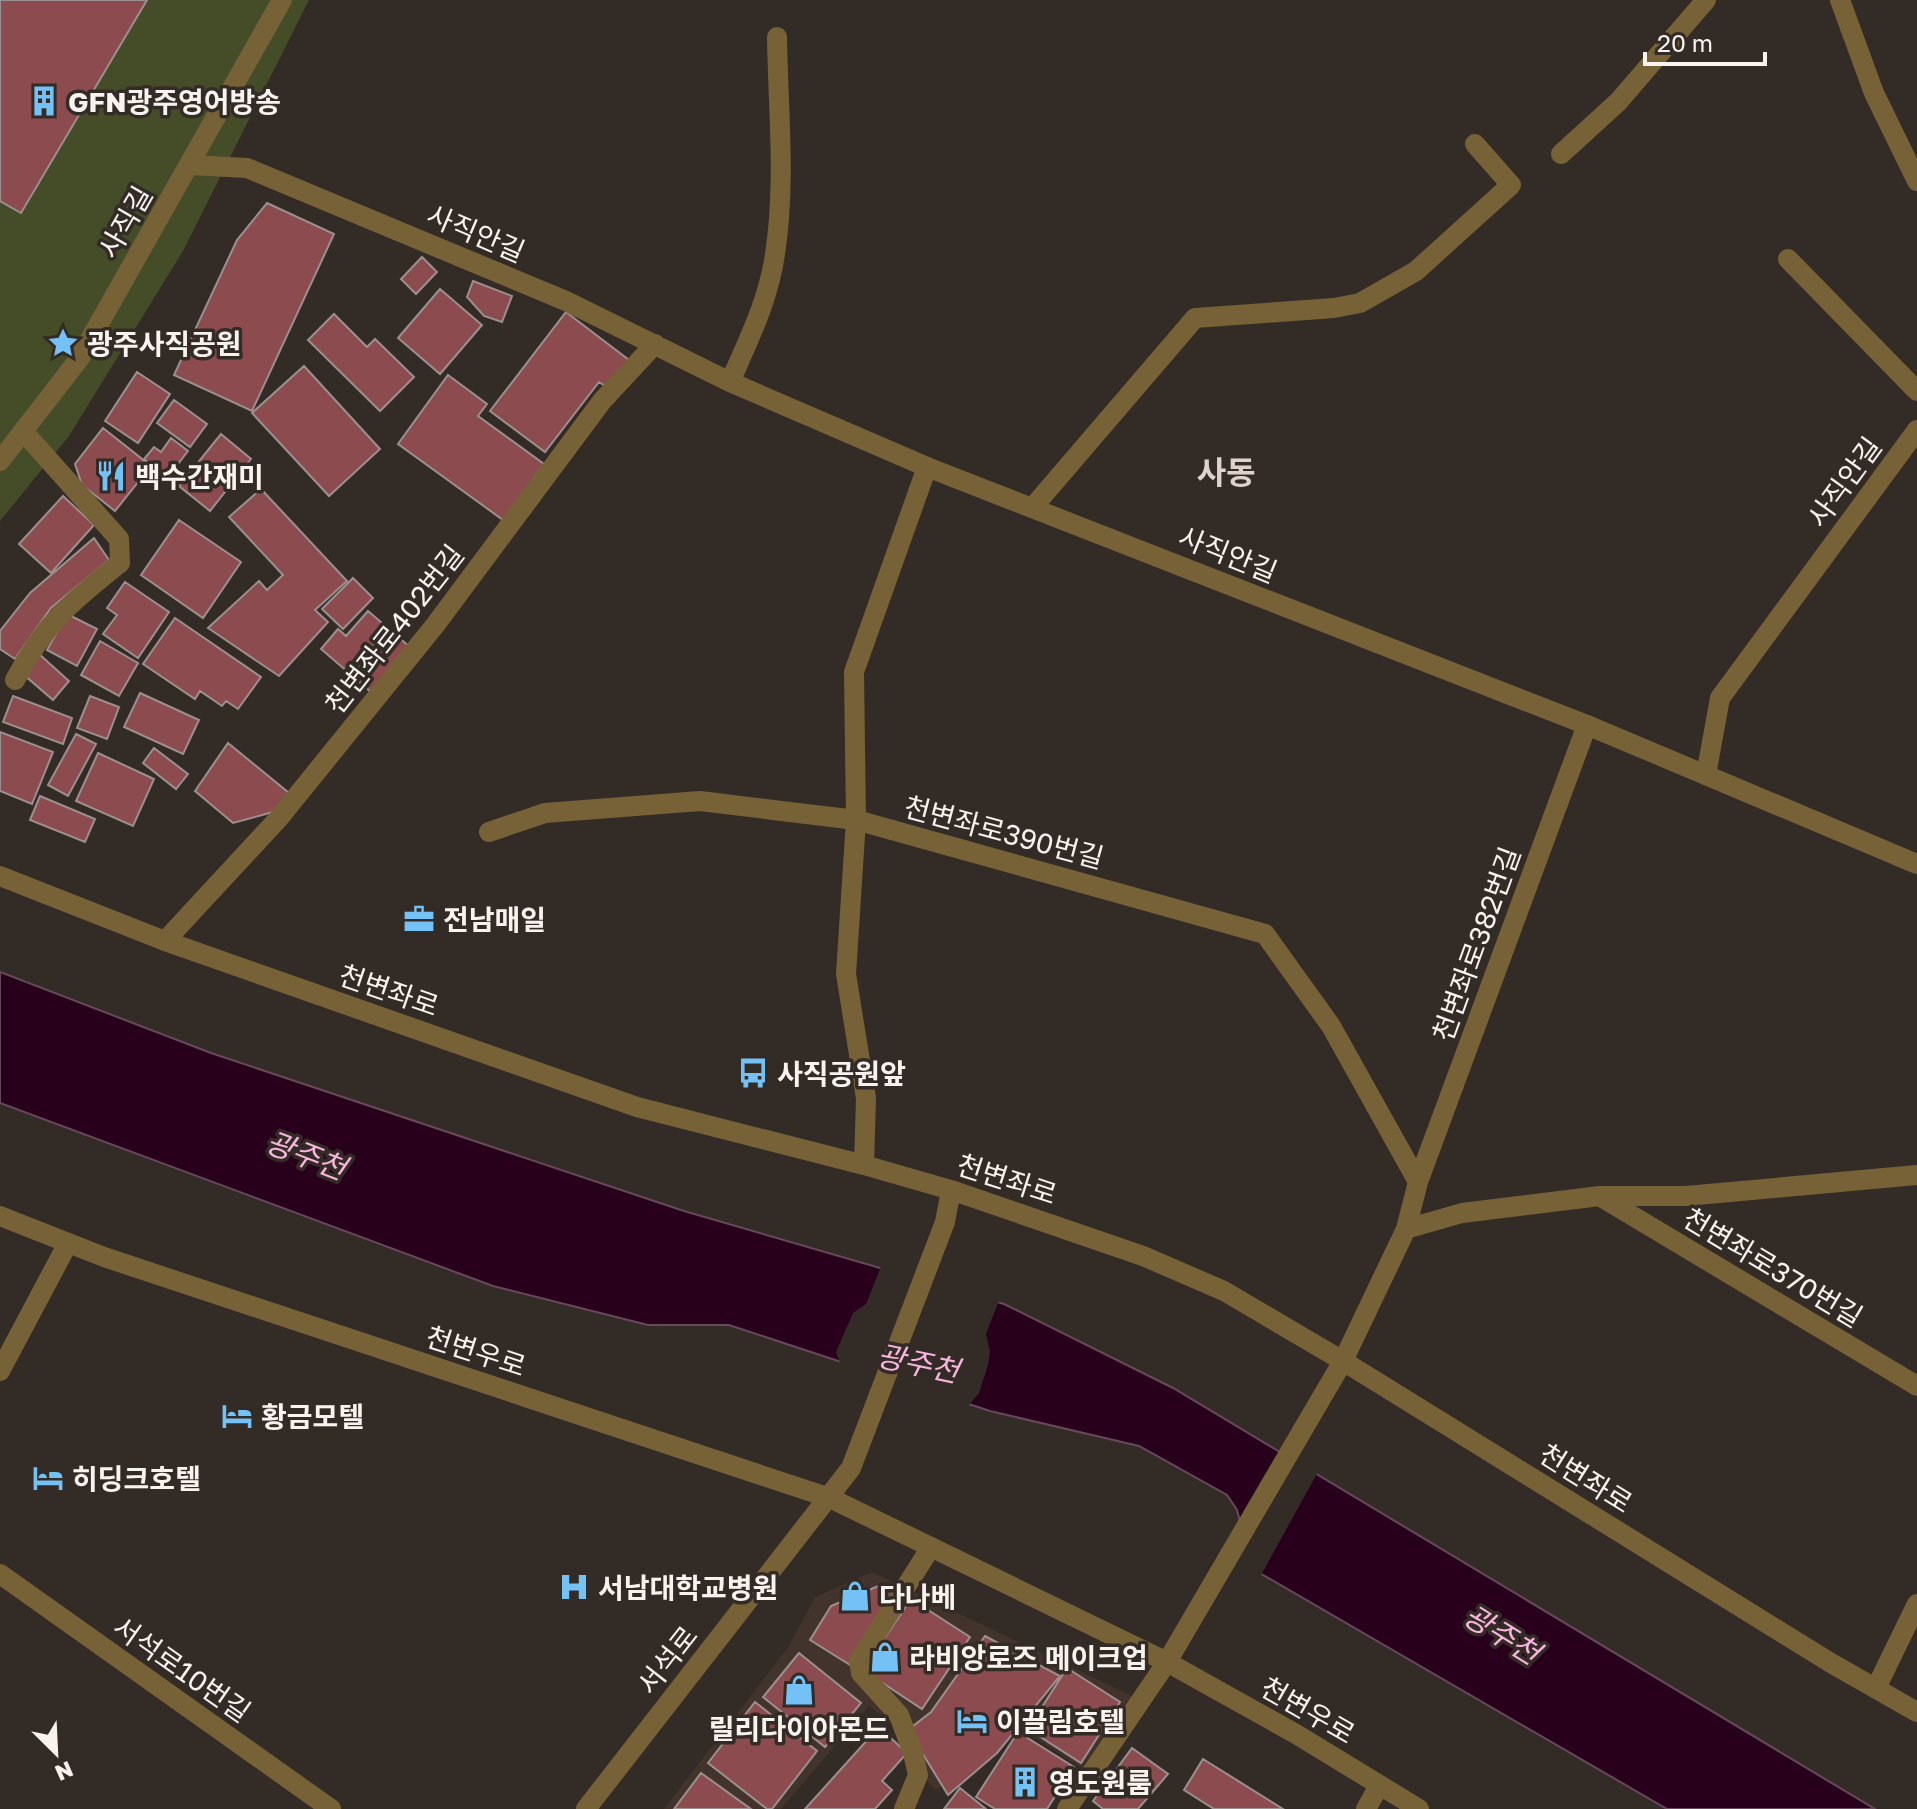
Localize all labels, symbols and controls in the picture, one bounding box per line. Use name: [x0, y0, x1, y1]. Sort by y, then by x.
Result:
scale bar: [1645, 16, 1765, 66]
text: 20 m: [1657, 28, 1713, 57]
building icon: GFN광주영어방송: [27, 84, 61, 118]
place label: GFN광주영어방송: [68, 85, 281, 118]
street label: 사직길: [91, 180, 159, 264]
street label: 사직안길: [422, 198, 530, 268]
place icon: 광주사직공원: [46, 326, 80, 360]
place label: 광주사직공원: [87, 327, 242, 360]
street label: 사직안길: [1800, 431, 1888, 533]
district label: 사동: [1197, 453, 1255, 491]
restaurant icon: 백수간재미: [94, 459, 128, 493]
place label: 백수간재미: [135, 460, 264, 493]
street label: 사직안길: [1174, 519, 1282, 589]
street label: 천변좌로402번길: [318, 538, 470, 720]
street label: 천변좌로390번길: [901, 790, 1107, 874]
street label: 천변좌로382번길: [1426, 842, 1526, 1046]
office icon: 전남매일: [402, 902, 436, 936]
place label: 전남매일: [443, 903, 546, 936]
street label: 천변좌로: [335, 958, 443, 1022]
bus stop icon: 사직공원앞: [736, 1056, 770, 1090]
place label: 사직공원앞: [777, 1057, 906, 1090]
water label: 광주천: [261, 1123, 354, 1188]
street label: 천변좌로: [953, 1147, 1061, 1211]
street label: 천변좌로370번길: [1677, 1201, 1869, 1333]
street label: 천변우로: [422, 1319, 530, 1383]
water label: 광주천: [874, 1337, 966, 1390]
hotel icon: 황금모텔: [220, 1399, 254, 1433]
place label: 황금모텔: [261, 1400, 364, 1433]
street label: 천변좌로: [1534, 1437, 1638, 1519]
hotel icon: 히딩크호텔: [31, 1461, 65, 1495]
place label: 히딩크호텔: [72, 1462, 201, 1495]
hospital icon: 서남대학교병원: [557, 1570, 591, 1604]
place label: 서남대학교병원: [598, 1571, 778, 1604]
shop icon: 다나베: [838, 1579, 872, 1613]
place label: 다나베: [879, 1580, 956, 1613]
water label: 광주천: [1457, 1597, 1550, 1673]
street label: 서석로10번길: [107, 1610, 257, 1728]
street label: 서석로: [630, 1619, 704, 1701]
shop icon: 라비앙로즈 메이크업: [868, 1640, 902, 1674]
place label: 라비앙로즈 메이크업: [909, 1641, 1148, 1674]
street label: 천변우로: [1255, 1670, 1361, 1750]
shop icon: 릴리다이아몬드: [782, 1673, 816, 1707]
hotel icon: 이끌림호텔: [955, 1704, 989, 1738]
place label: 이끌림호텔: [996, 1705, 1125, 1738]
place label: 릴리다이아몬드: [709, 1712, 889, 1745]
north arrow: [16, 1713, 96, 1793]
text: N: [51, 1756, 77, 1787]
building icon: 영도원룸: [1008, 1765, 1042, 1799]
place label: 영도원룸: [1049, 1766, 1152, 1799]

